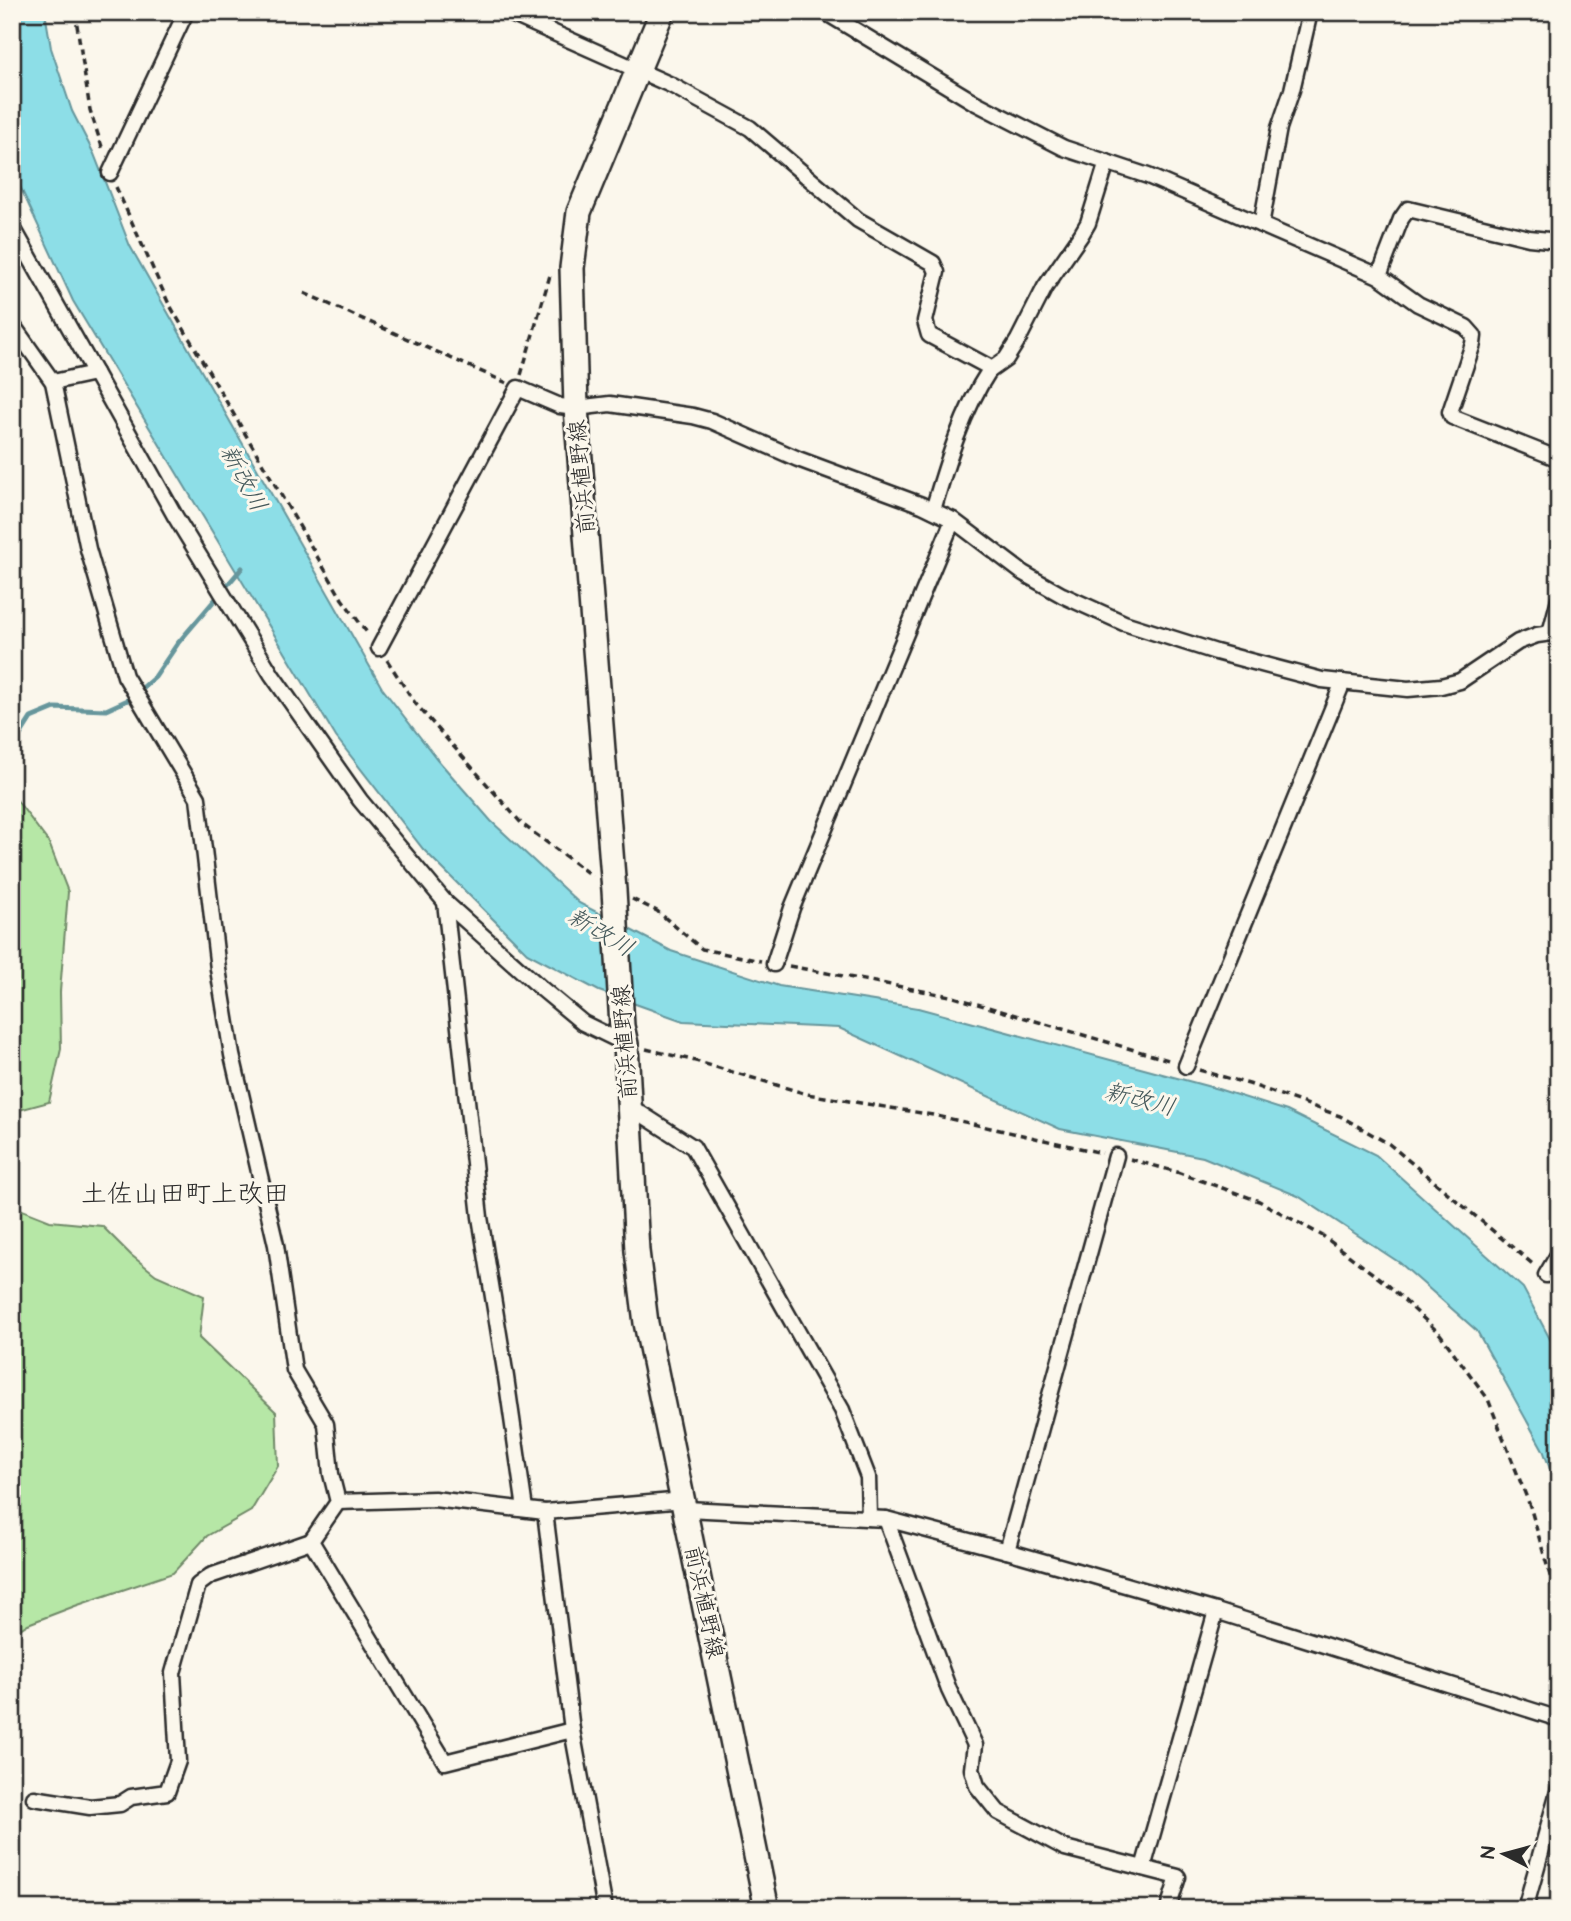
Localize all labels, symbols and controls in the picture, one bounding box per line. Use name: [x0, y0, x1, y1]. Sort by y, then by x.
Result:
street label: 前浜植野線: [561, 418, 603, 536]
water label: 新改川: [211, 439, 275, 518]
water label: 新改川: [561, 900, 640, 966]
street label: 前浜植野線: [605, 983, 645, 1100]
water label: 新改川: [1101, 1075, 1179, 1125]
district label: 土佐山田町上改田: [81, 1176, 289, 1212]
street label: 前浜植野線: [676, 1543, 732, 1662]
north arrow: [1470, 1820, 1540, 1890]
text: N: [1475, 1845, 1503, 1860]

